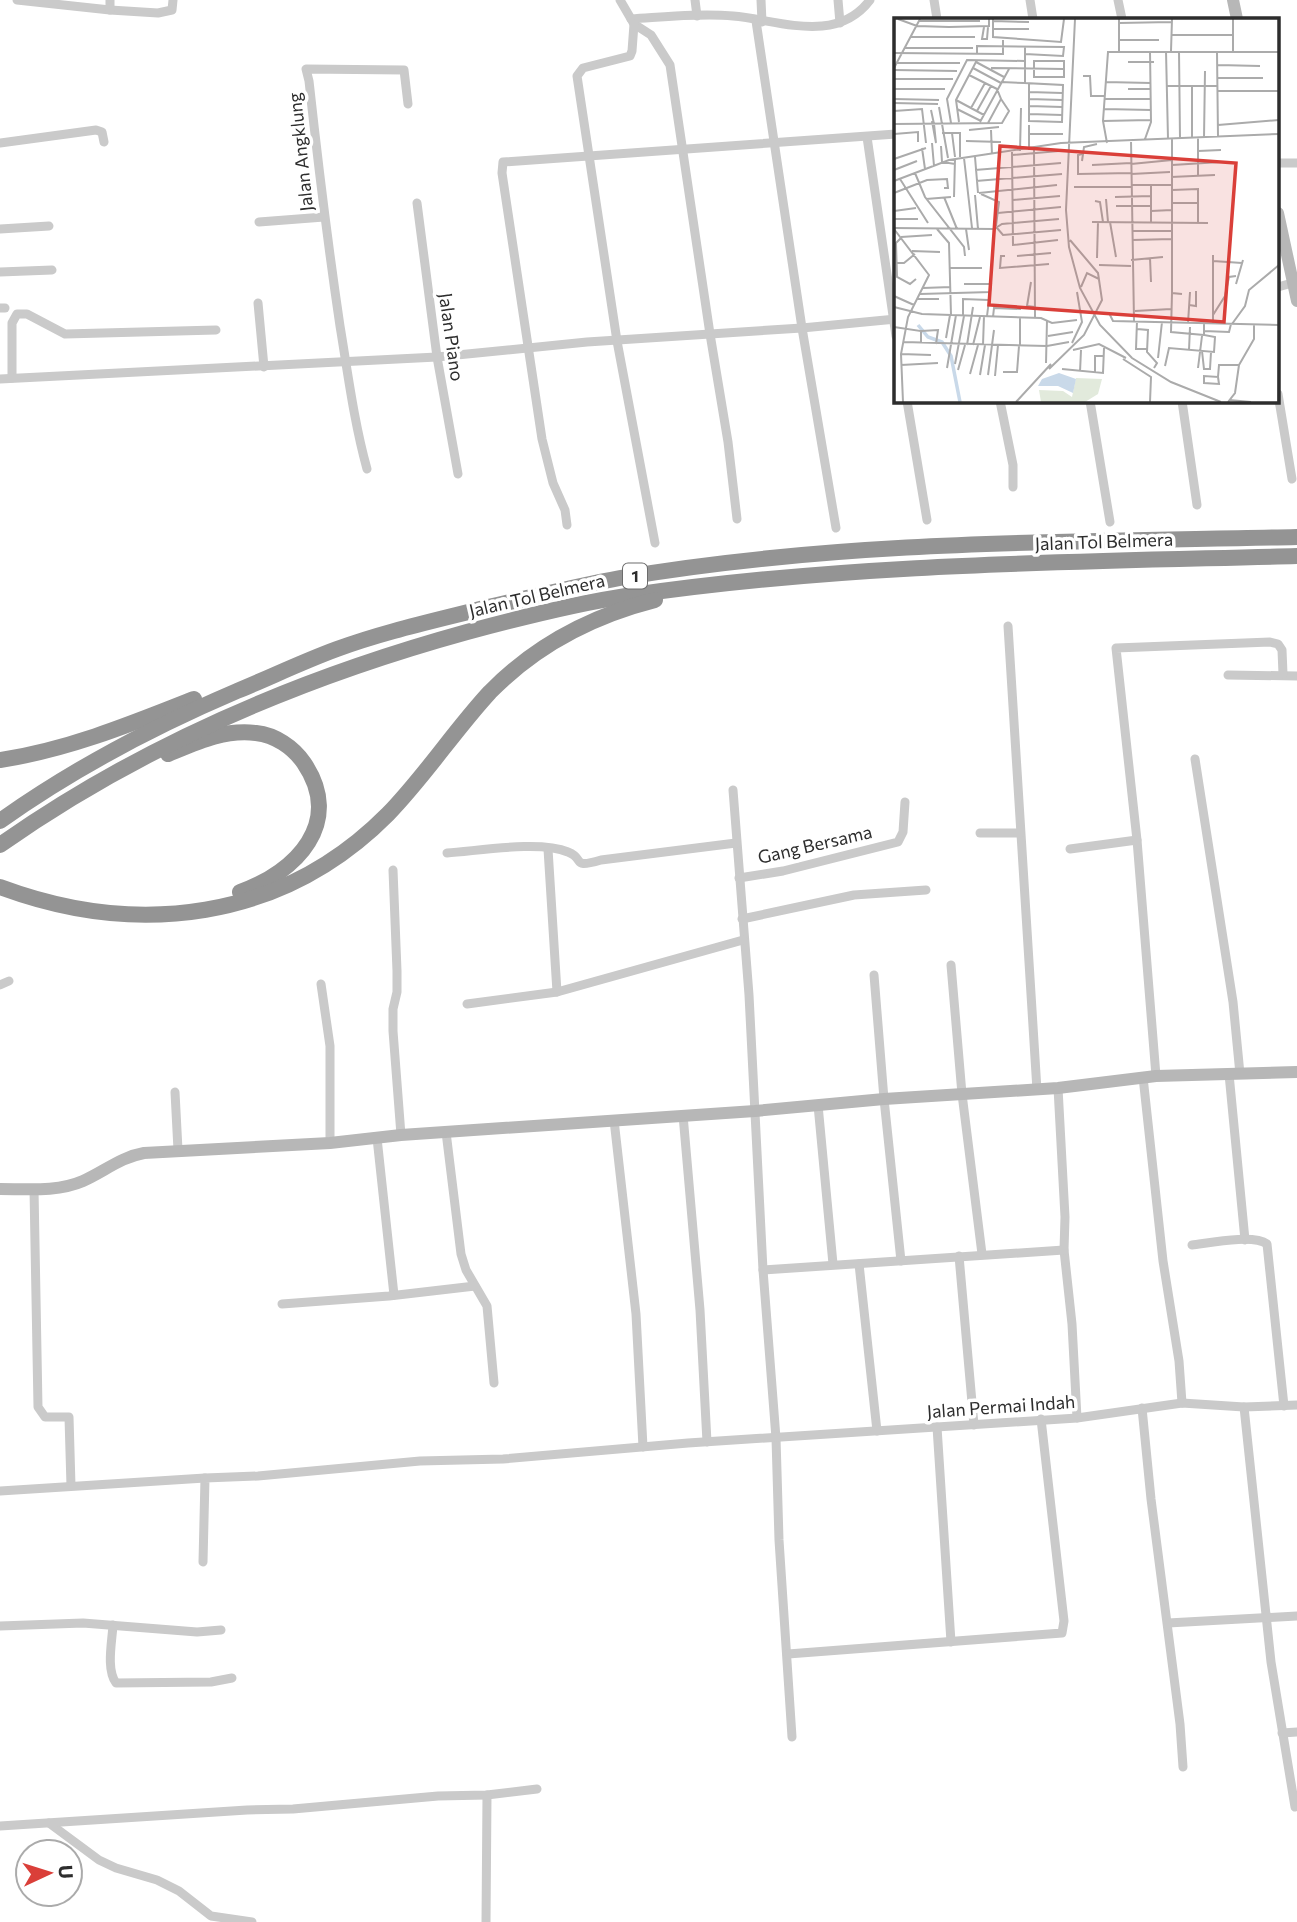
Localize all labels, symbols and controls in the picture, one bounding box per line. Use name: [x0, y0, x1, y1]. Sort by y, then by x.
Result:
inset map: [894, 18, 1280, 402]
street label: Jalan Angklung: [283, 91, 317, 213]
street label: Jalan Piano: [435, 291, 469, 382]
street label: Jalan Tol Belmera: [1034, 528, 1174, 554]
road number: 1: [623, 564, 647, 589]
street label: Jalan Tol Belmera: [467, 569, 607, 621]
street label: Gang Bersama: [755, 820, 874, 868]
street label: Jalan Permai Indah: [926, 1390, 1076, 1422]
north arrow: [14, 1838, 84, 1908]
text: U: [55, 1864, 78, 1879]

